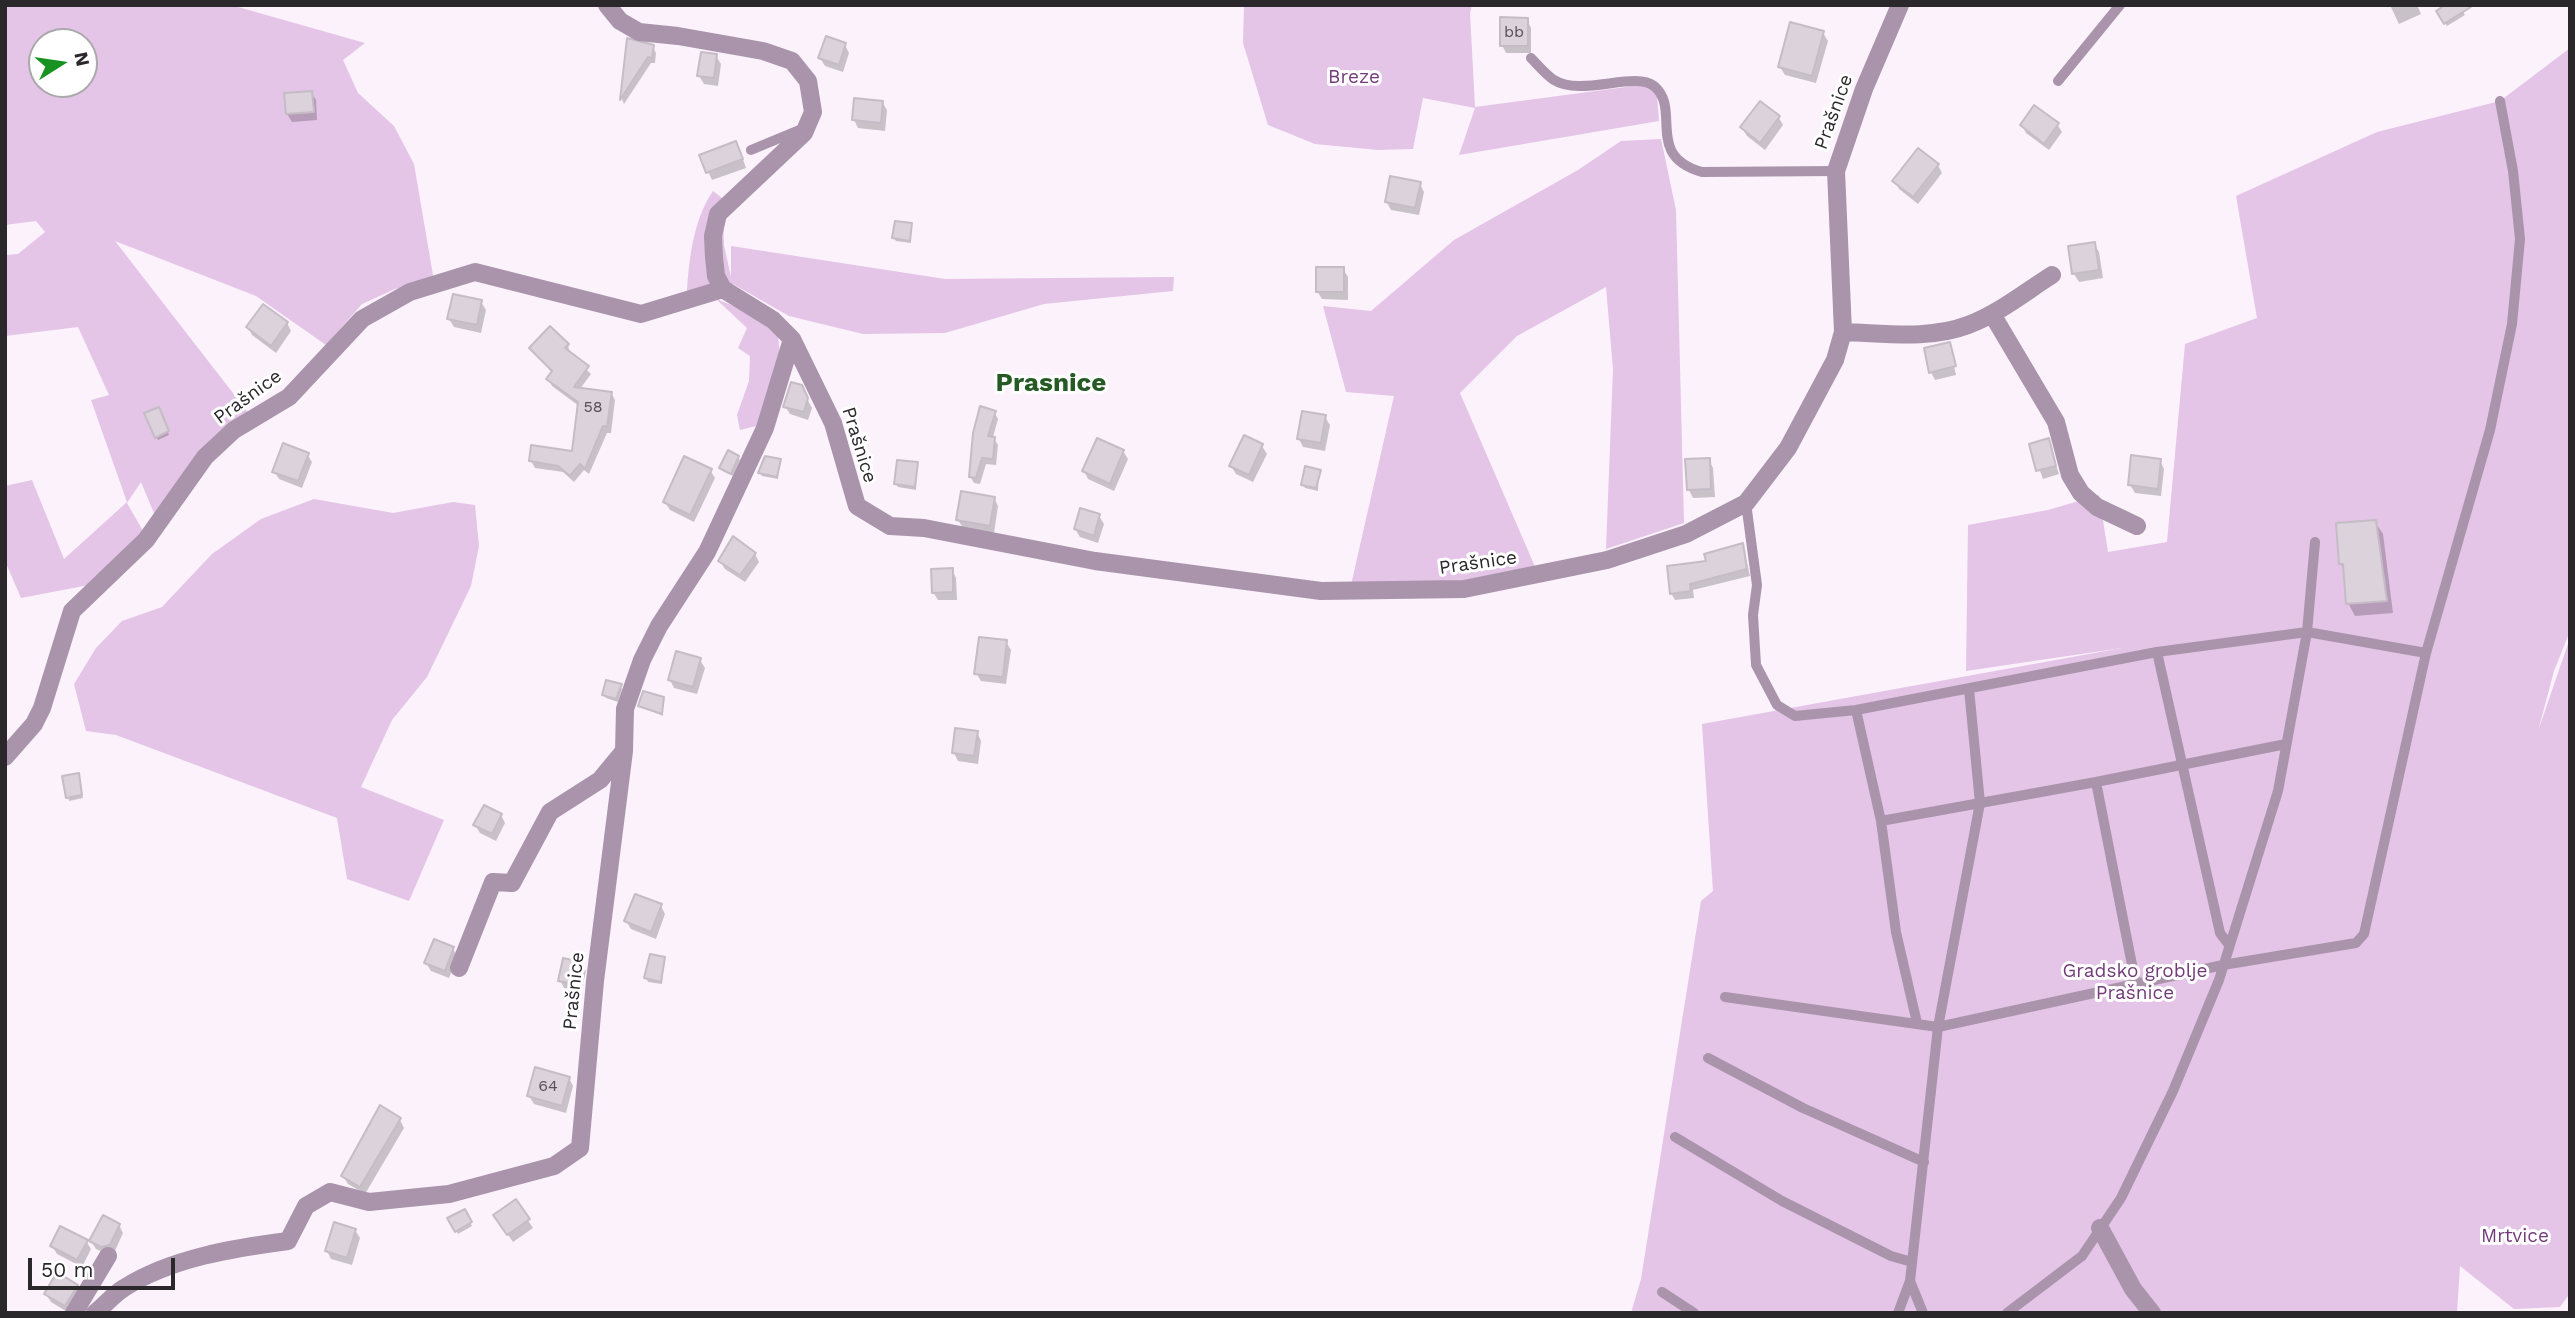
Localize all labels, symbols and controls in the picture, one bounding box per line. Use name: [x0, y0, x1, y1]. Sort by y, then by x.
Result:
house number: bb: [1504, 22, 1524, 42]
north arrow: [28, 28, 98, 98]
text: N: [69, 50, 95, 68]
park label: Breze: [1328, 66, 1380, 88]
street label: Prašnice: [1810, 71, 1858, 153]
street label: Prašnice: [210, 365, 286, 429]
district label: Prasnice: [996, 367, 1106, 399]
house number: 58: [583, 397, 603, 417]
street label: Prašnice: [837, 404, 881, 486]
street label: Prašnice: [1438, 546, 1518, 580]
street label: Prašnice: [559, 951, 589, 1031]
park label: Gradsko groblje Prašnice: [2063, 960, 2207, 1004]
house number: 64: [538, 1076, 558, 1096]
park label: Mrtvice: [2481, 1225, 2549, 1247]
scale bar: [32, 1244, 178, 1288]
text: 50 m: [41, 1257, 93, 1282]

